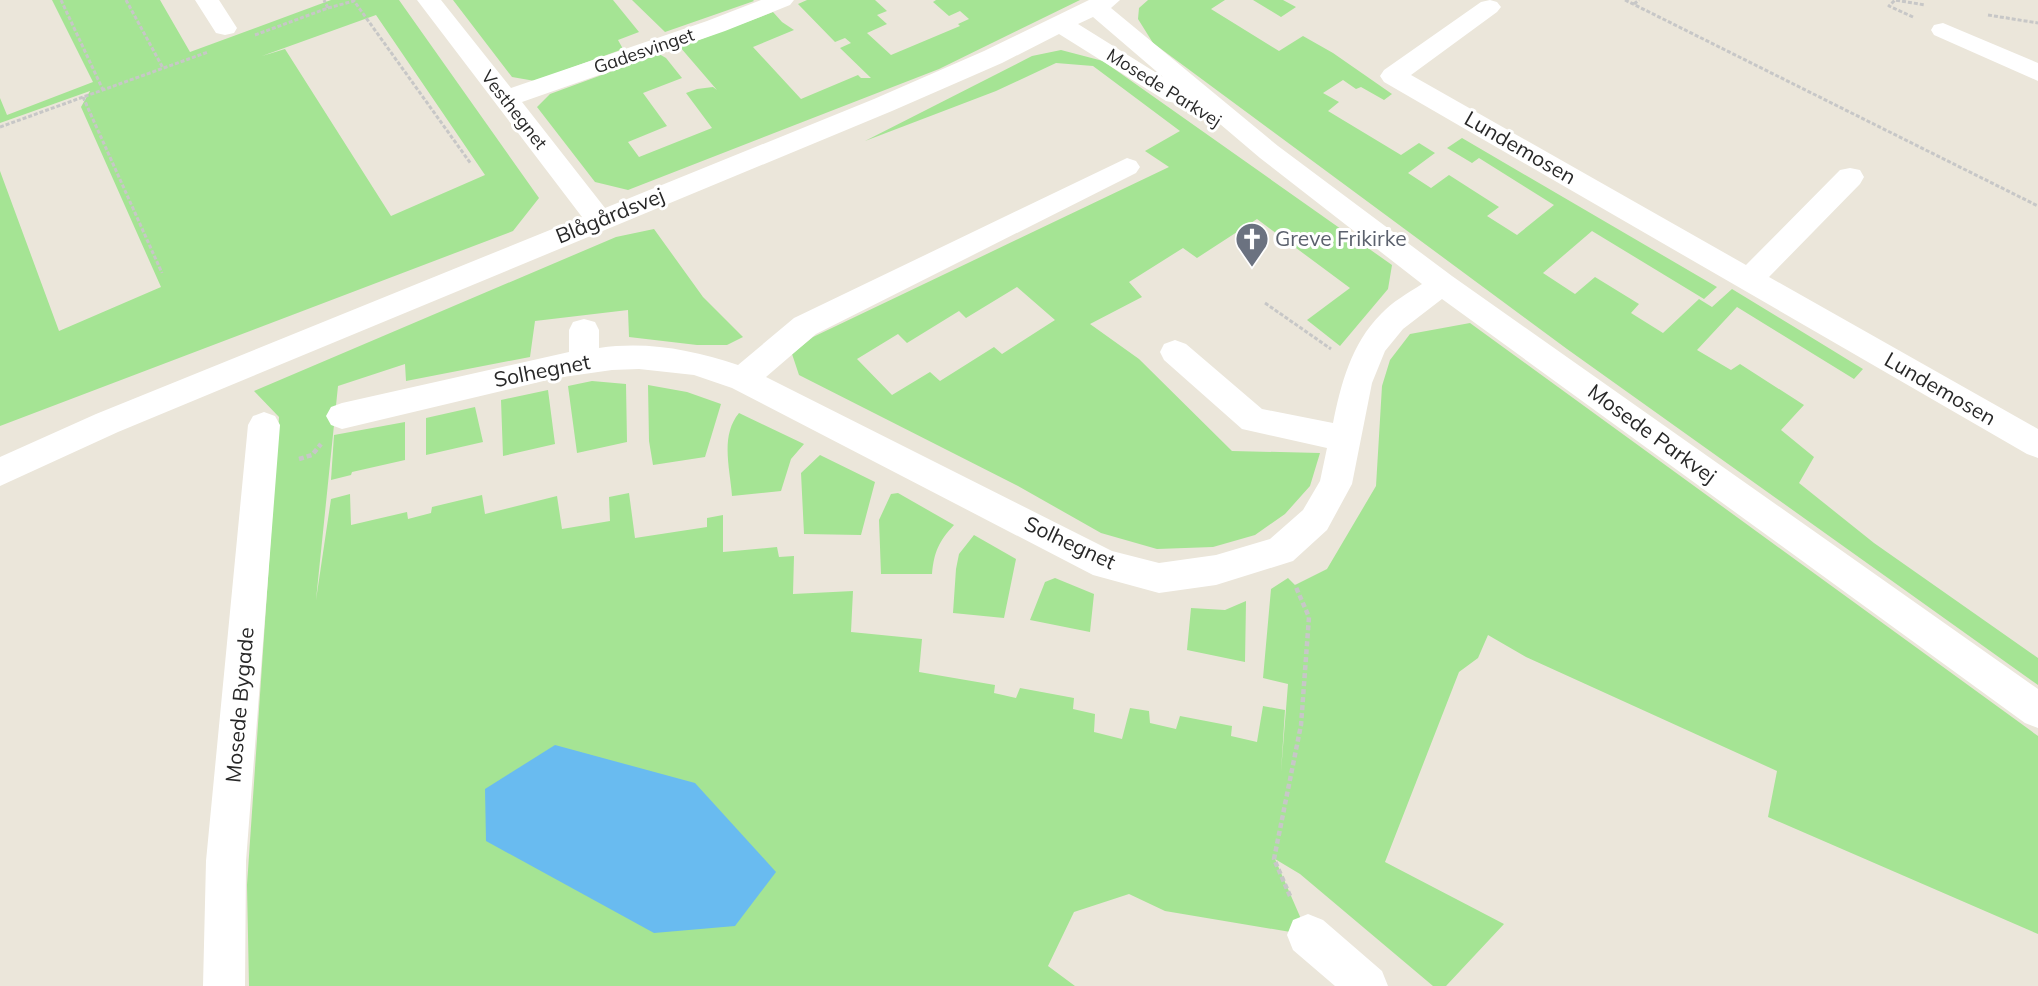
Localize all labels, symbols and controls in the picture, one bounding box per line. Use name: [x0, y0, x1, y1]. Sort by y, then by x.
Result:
street label: Gadesvinget: [591, 23, 697, 78]
street label: Mosede Parkvej: [1103, 43, 1226, 132]
street label: Vesthegnet: [476, 65, 552, 154]
street label: Lundemosen: [1460, 105, 1581, 189]
street label: Blågårdsvej: [552, 182, 668, 249]
church icon: Greve Frikirke: [1234, 221, 1270, 268]
place label: Greve Frikirke: [1275, 225, 1407, 251]
street label: Lundemosen: [1880, 346, 2001, 430]
street label: Solhegnet: [491, 348, 592, 392]
street label: Mosede Parkvej: [1583, 378, 1722, 489]
street label: Solhegnet: [1021, 510, 1120, 574]
street label: Mosede Bygade: [219, 626, 259, 784]

